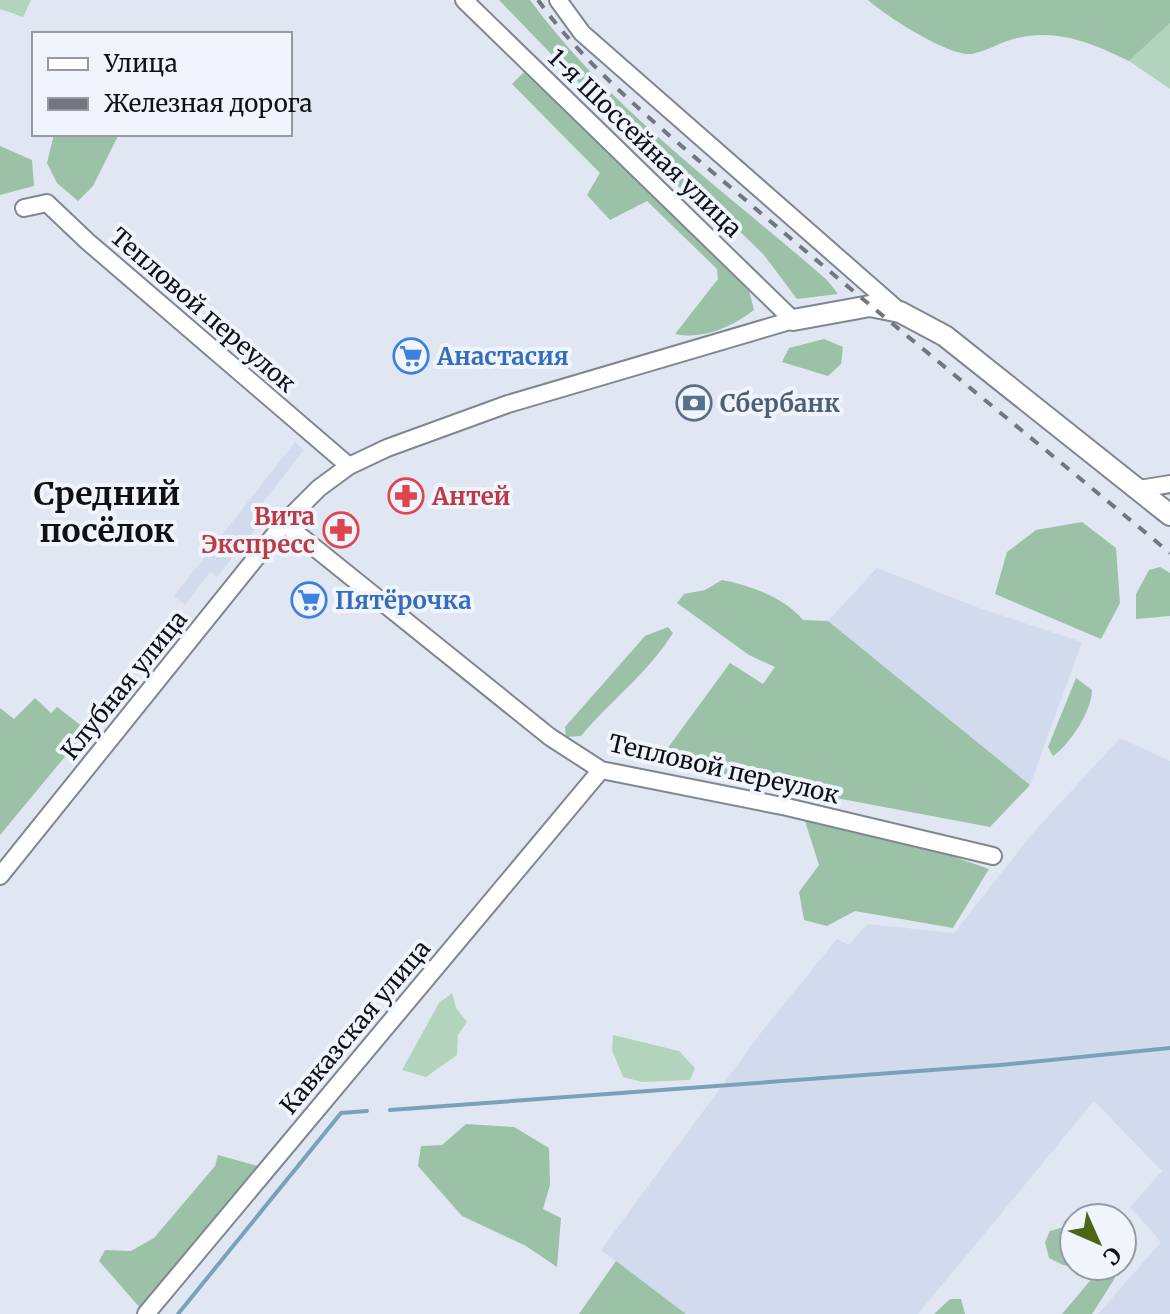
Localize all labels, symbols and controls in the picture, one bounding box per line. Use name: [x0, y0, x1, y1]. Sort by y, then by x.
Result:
legend: [32, 32, 292, 136]
street label: 1-я Шоссейная улица: [541, 42, 749, 244]
text: Улица: [103, 48, 178, 79]
text: Железная дорога: [104, 88, 312, 119]
street label: Тепловой переулок: [104, 221, 302, 399]
supermarket icon: Анастасия: [392, 337, 430, 375]
place label: Анастасия: [436, 341, 569, 372]
bank icon: Сбербанк: [675, 384, 713, 422]
place label: Сбербанк: [720, 388, 840, 419]
district label: Средний посёлок: [34, 474, 180, 551]
pharmacy icon: Антей: [387, 477, 425, 515]
place label: Антей: [431, 481, 511, 512]
place label: Вита Экспресс: [201, 501, 315, 560]
pharmacy icon: Вита Экспресс: [322, 511, 360, 549]
supermarket icon: Пятёрочка: [290, 581, 328, 619]
place label: Пятёрочка: [335, 585, 472, 616]
street label: Клубная улица: [54, 604, 194, 766]
street label: Тепловой переулок: [606, 727, 842, 811]
street label: Кавказская улица: [273, 933, 437, 1120]
north arrow: [1058, 1202, 1138, 1282]
text: С: [1097, 1241, 1127, 1271]

